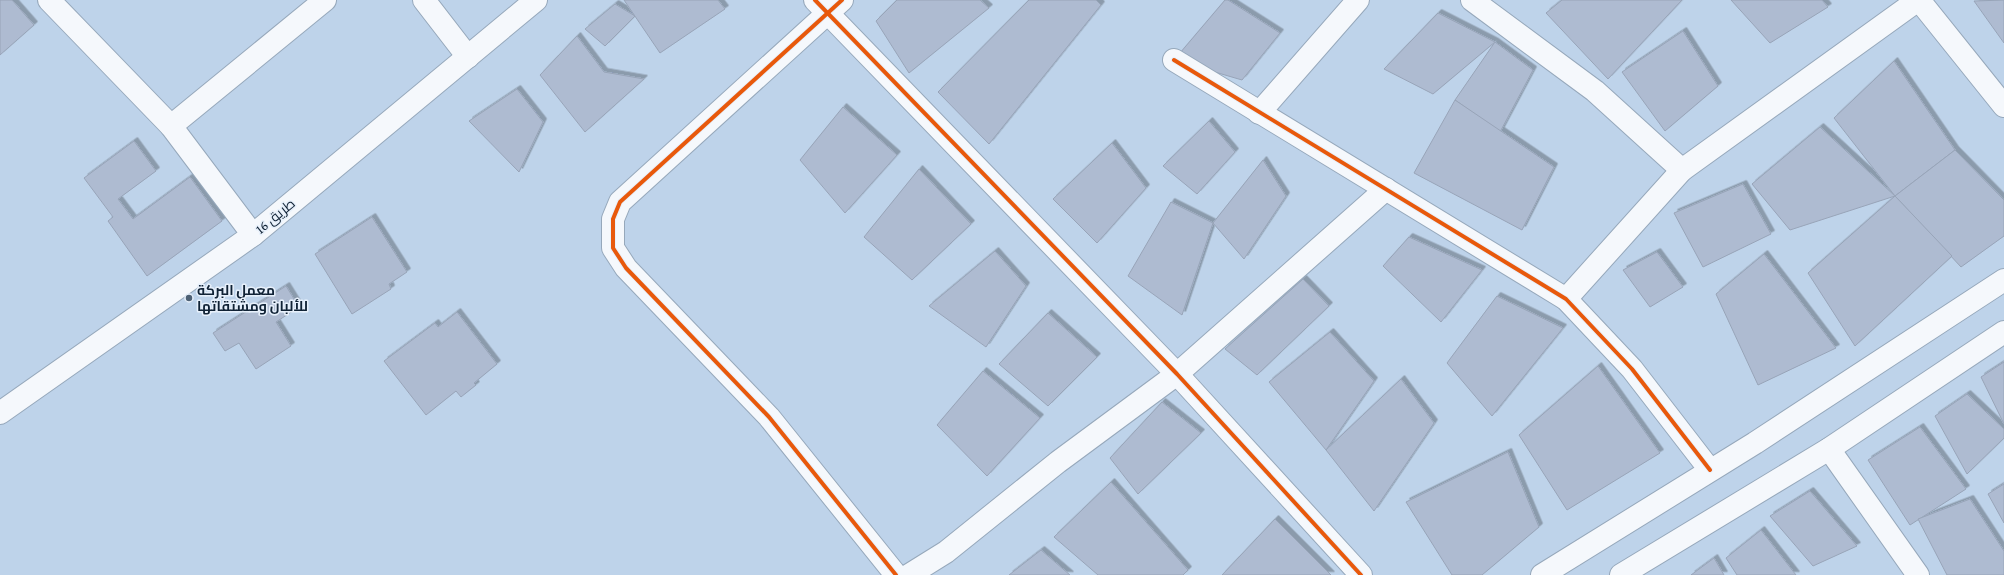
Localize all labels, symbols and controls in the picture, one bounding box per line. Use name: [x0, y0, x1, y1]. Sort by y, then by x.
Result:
street label: طريق 16: [252, 195, 299, 238]
place label: معمل البركة للألبان ومشتقاتها: [197, 282, 308, 315]
marker: معمل البركة للألبان ومشتقاتها: [184, 293, 194, 303]

